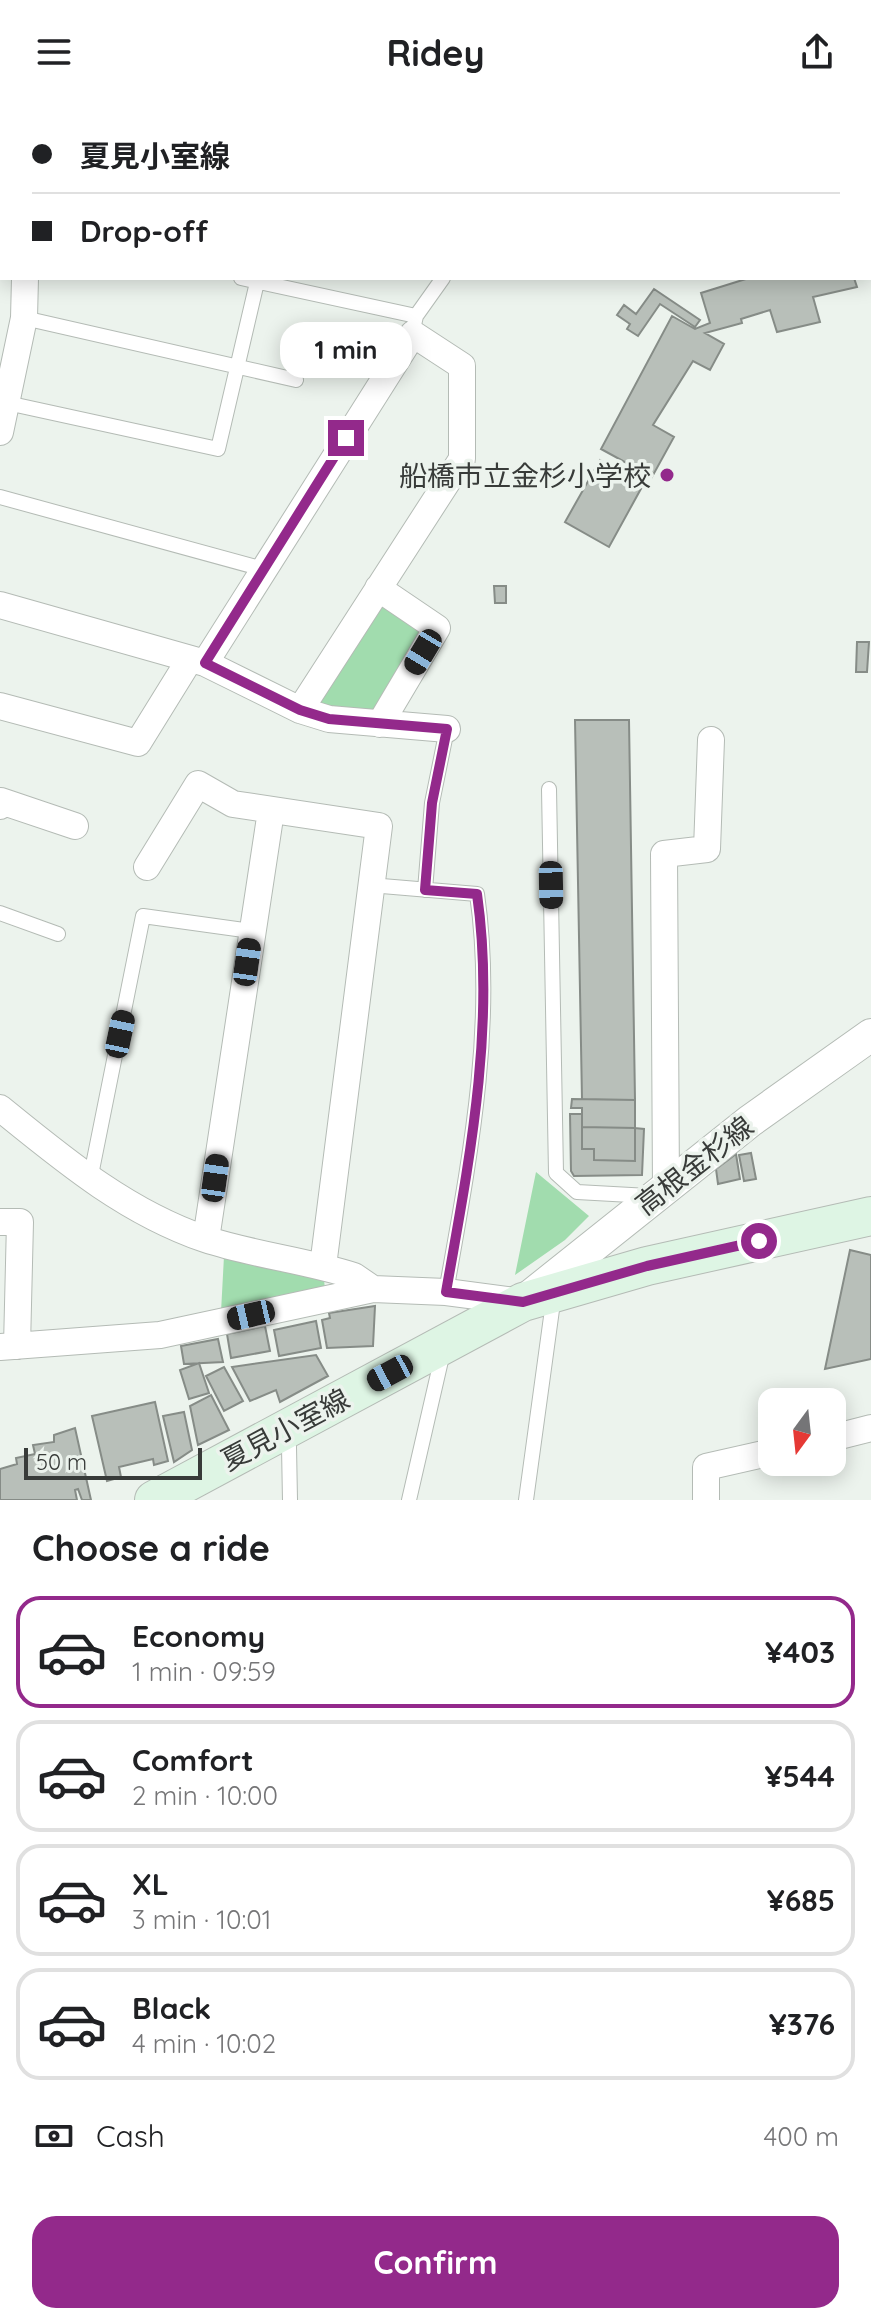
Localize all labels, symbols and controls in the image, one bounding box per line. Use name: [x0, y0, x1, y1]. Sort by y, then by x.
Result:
icon: menu: [32, 30, 76, 74]
text: Ridey: [386, 30, 485, 75]
icon: share: [795, 30, 839, 74]
text: 夏見小室線: [80, 137, 230, 175]
text: Drop-off: [80, 212, 208, 250]
callout: 1 min: [280, 322, 412, 378]
text: 1 min: [315, 333, 378, 366]
route end: [328, 420, 364, 456]
place label: 船橋市立金杉小学校: [399, 458, 651, 493]
marker: 船橋市立金杉小学校: [658, 466, 676, 484]
car: [400, 625, 446, 679]
car: [539, 861, 563, 909]
car: [232, 937, 262, 987]
car: [103, 1008, 137, 1060]
street label: 高根金杉線: [628, 1108, 760, 1222]
car: [200, 1153, 230, 1203]
route start: [741, 1223, 777, 1259]
car: [225, 1298, 277, 1332]
car: [363, 1351, 417, 1395]
street label: 夏見小室線: [215, 1381, 355, 1477]
north arrow: [758, 1388, 846, 1476]
map controls: [758, 1388, 846, 1476]
scale bar: [24, 1444, 202, 1480]
text: 50 m: [36, 1448, 87, 1476]
text: Choose a ride: [32, 1525, 270, 1570]
icon: car: [36, 1616, 108, 1688]
text: Economy: [132, 1617, 265, 1655]
text: ¥403: [765, 1633, 835, 1671]
text: 1 min · 09:59: [132, 1655, 276, 1688]
icon: car: [36, 1740, 108, 1812]
text: Comfort: [132, 1741, 253, 1779]
text: ¥544: [765, 1757, 835, 1795]
text: 2 min · 10:00: [132, 1779, 278, 1812]
icon: car: [36, 1864, 108, 1936]
text: XL: [132, 1865, 169, 1903]
text: ¥685: [767, 1881, 835, 1919]
text: 3 min · 10:01: [132, 1903, 271, 1936]
icon: car: [36, 1988, 108, 2060]
text: Black: [132, 1989, 211, 2027]
text: ¥376: [769, 2005, 835, 2043]
text: 4 min · 10:02: [132, 2027, 276, 2060]
icon: cash: [32, 2114, 76, 2158]
text: Cash: [96, 2117, 165, 2155]
text: 400 m: [764, 2120, 839, 2153]
button: Confirm: [32, 2216, 839, 2308]

